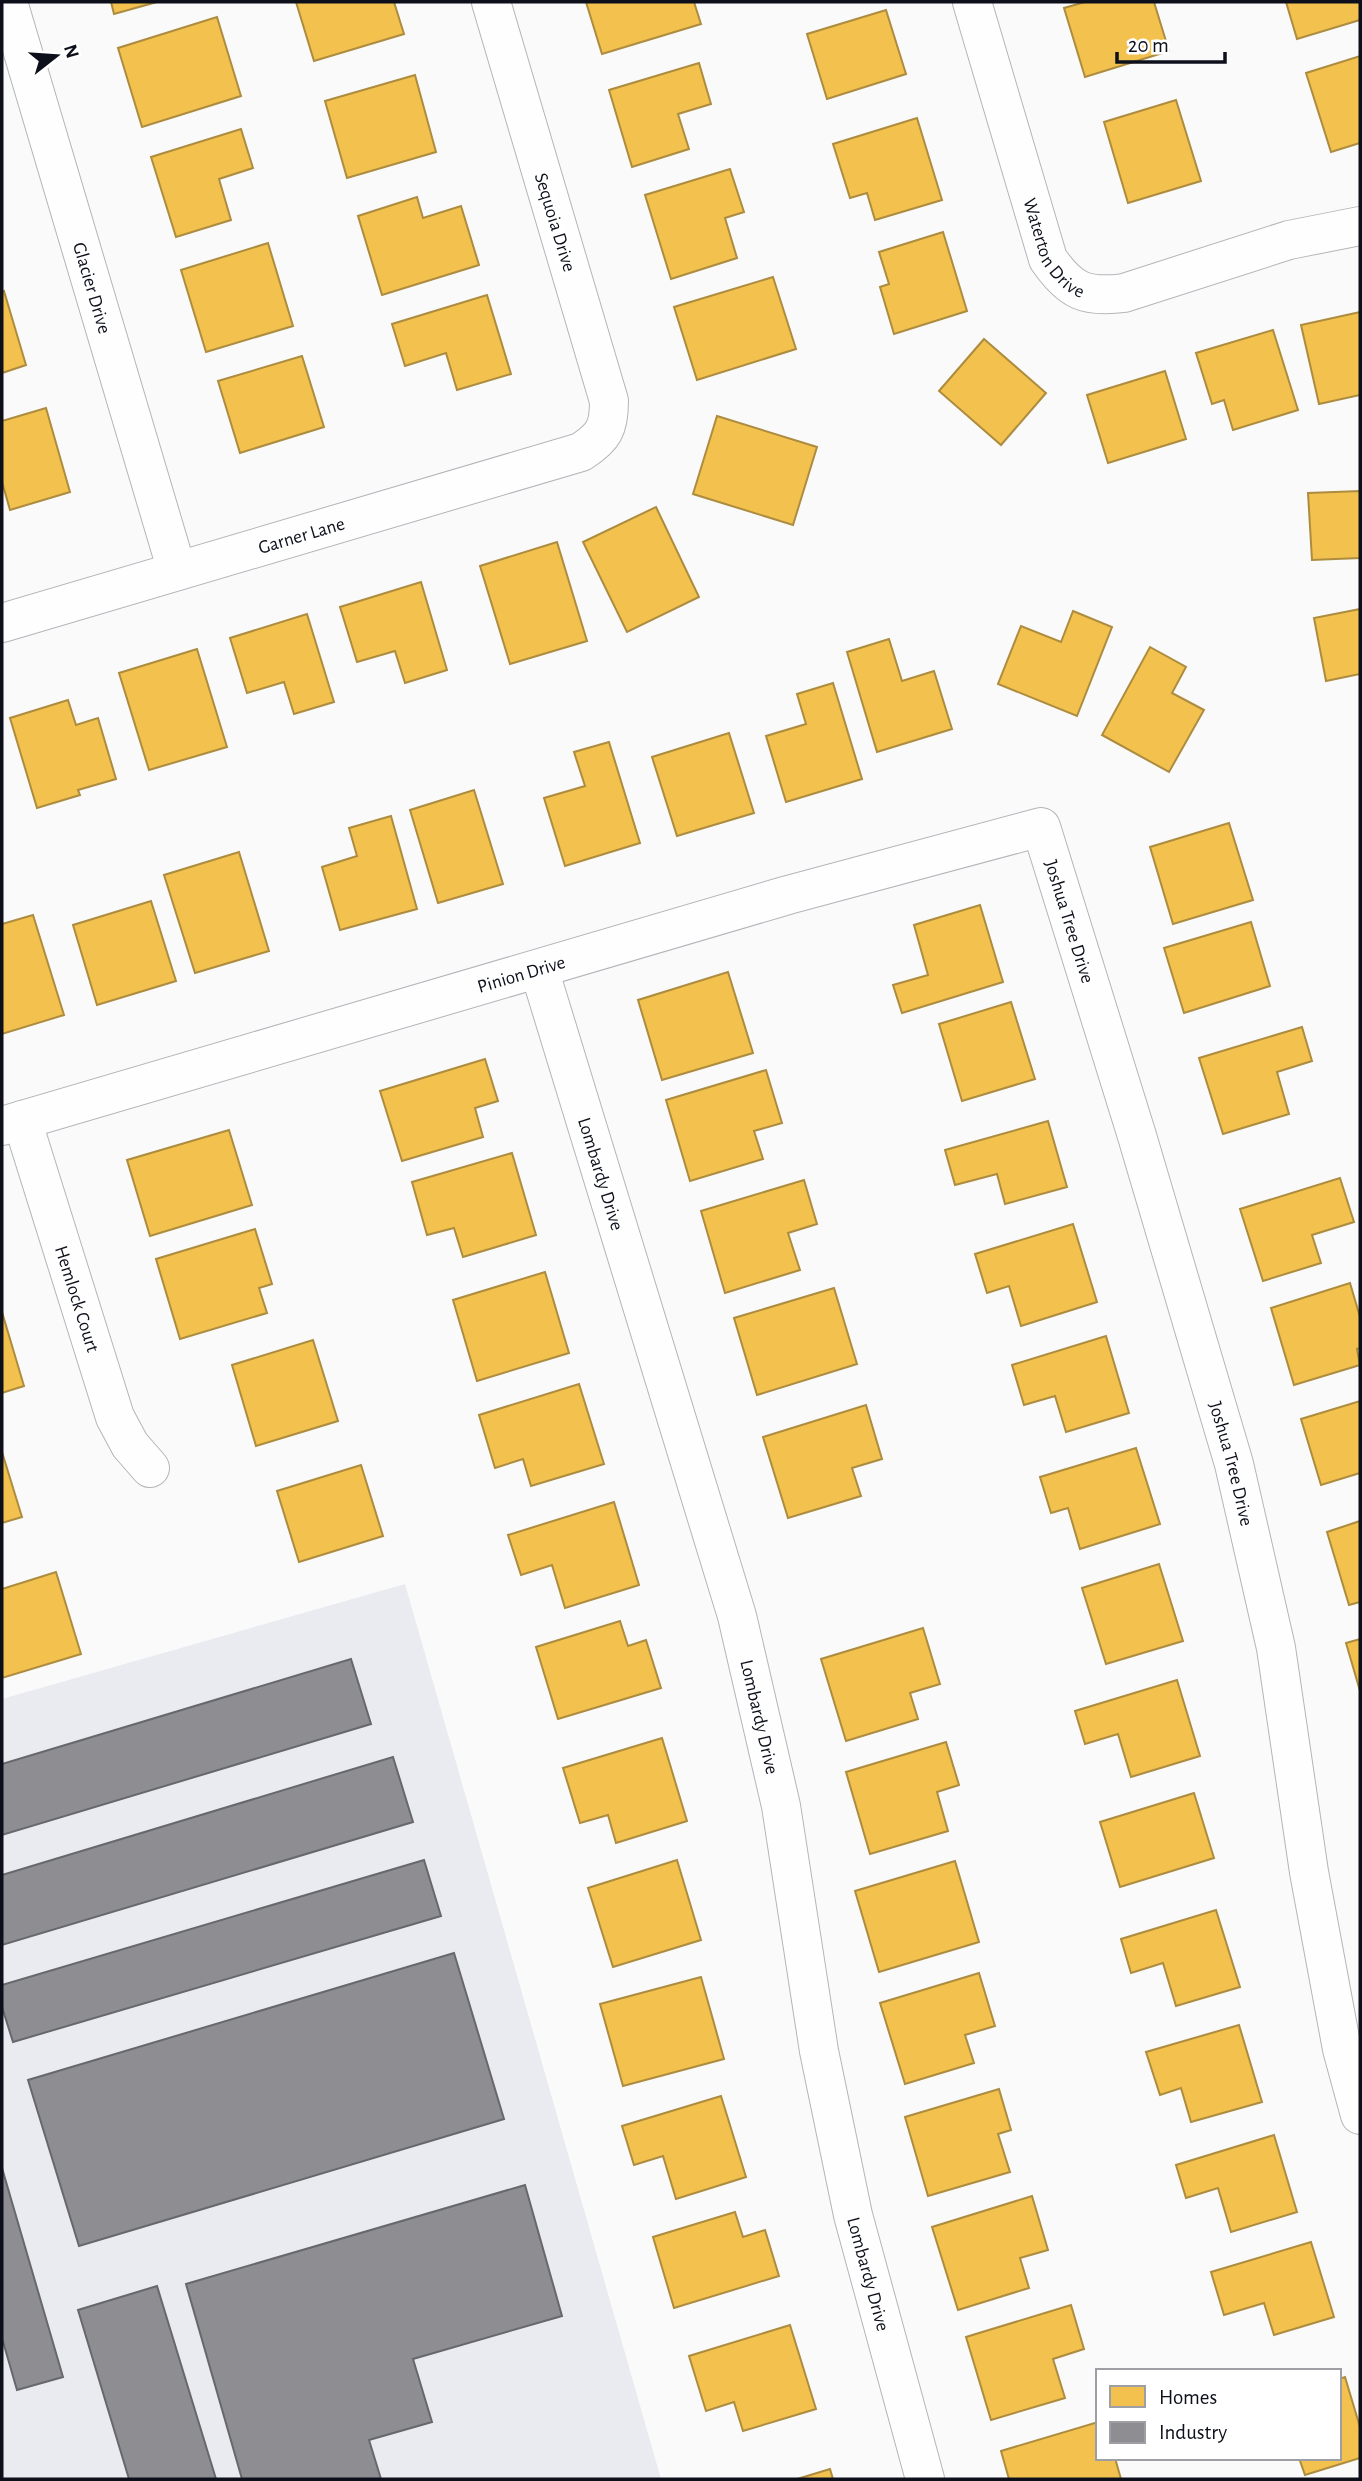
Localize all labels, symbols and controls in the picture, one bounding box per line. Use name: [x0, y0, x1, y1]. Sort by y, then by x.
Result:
north arrow: [21, 21, 91, 91]
scale bar: [1117, 21, 1226, 65]
text: 20 m: [1128, 35, 1169, 56]
text: N: [60, 42, 82, 61]
street label: Sequoia Drive: [531, 171, 579, 274]
street label: Waterton Drive: [1019, 196, 1087, 302]
street label: Glacier Drive: [69, 240, 114, 336]
street label: Garner Lane: [256, 514, 347, 558]
street label: Joshua Tree Drive: [1041, 858, 1097, 986]
street label: Pinion Drive: [475, 953, 568, 997]
street label: Lombardy Drive: [574, 1115, 626, 1233]
street label: Hemlock Court: [51, 1243, 102, 1354]
street label: Joshua Tree Drive: [1205, 1400, 1256, 1528]
street label: Lombardy Drive: [736, 1658, 781, 1776]
street label: Lombardy Drive: [843, 2215, 892, 2333]
legend: [1096, 2369, 1341, 2460]
text: Homes: [1159, 2387, 1217, 2408]
text: Industry: [1159, 2422, 1227, 2443]

